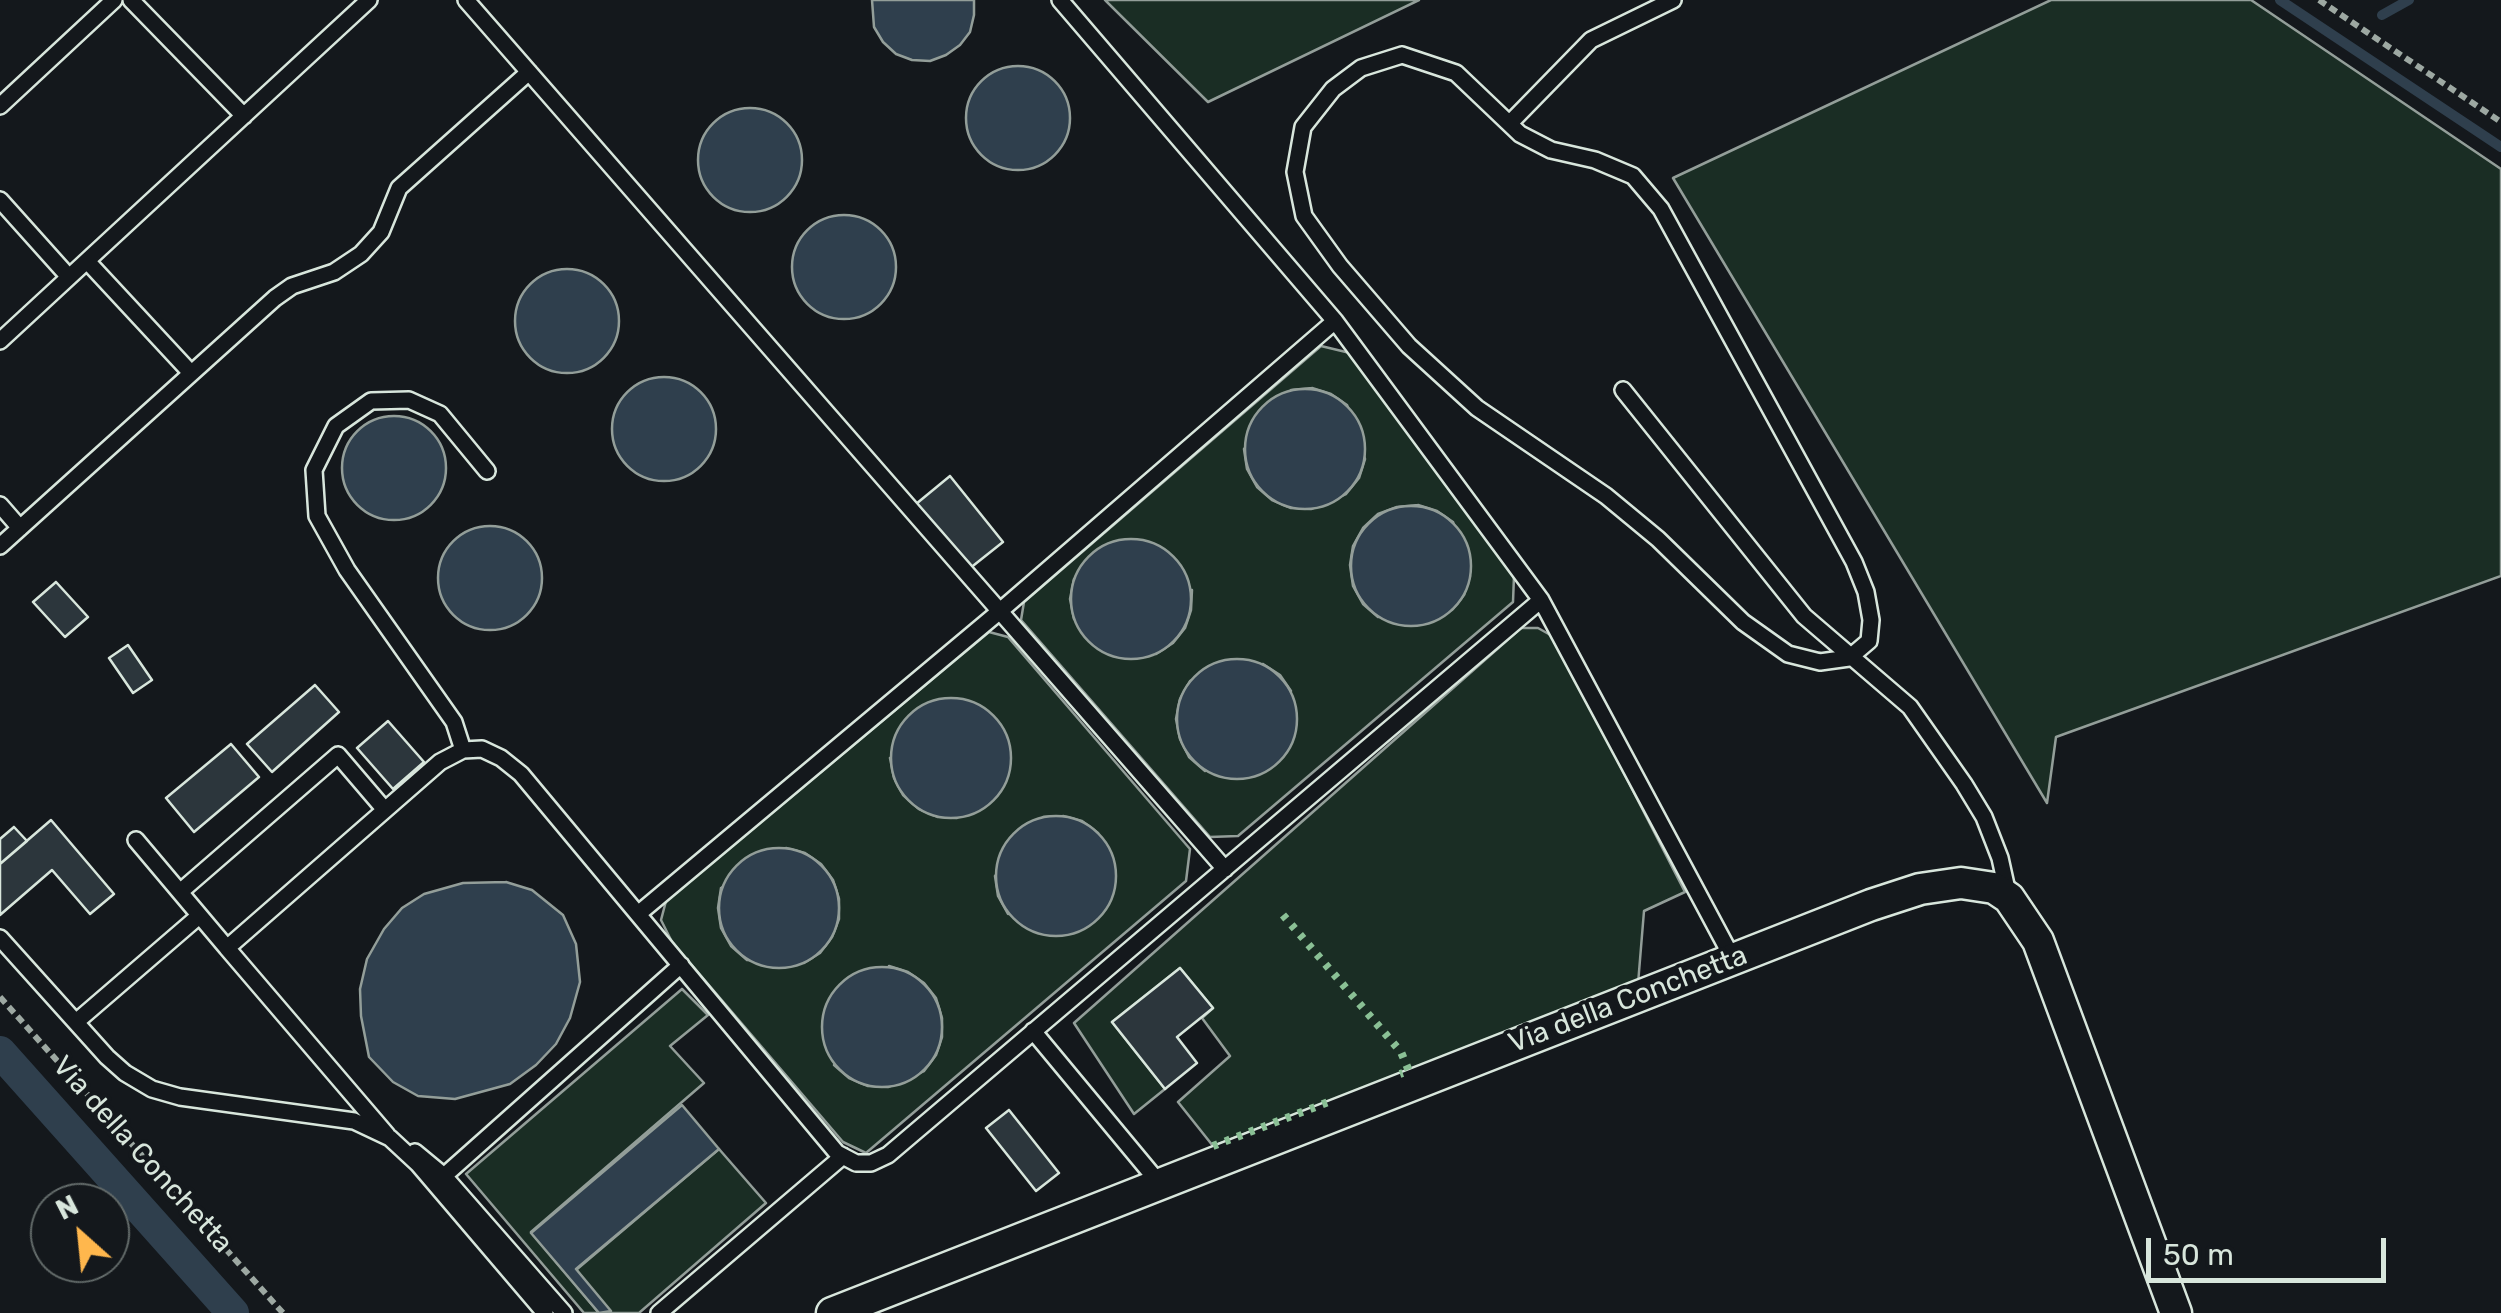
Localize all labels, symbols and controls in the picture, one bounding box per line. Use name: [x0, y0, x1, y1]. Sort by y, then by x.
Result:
street label: Via della Conchetta: [1504, 939, 1752, 1061]
street label: Via della Conchetta: [45, 1050, 239, 1260]
north arrow: [30, 1183, 130, 1283]
text: N: [51, 1188, 84, 1227]
scale bar: [2151, 1218, 2391, 1280]
text: 50 m: [2163, 1237, 2234, 1273]

